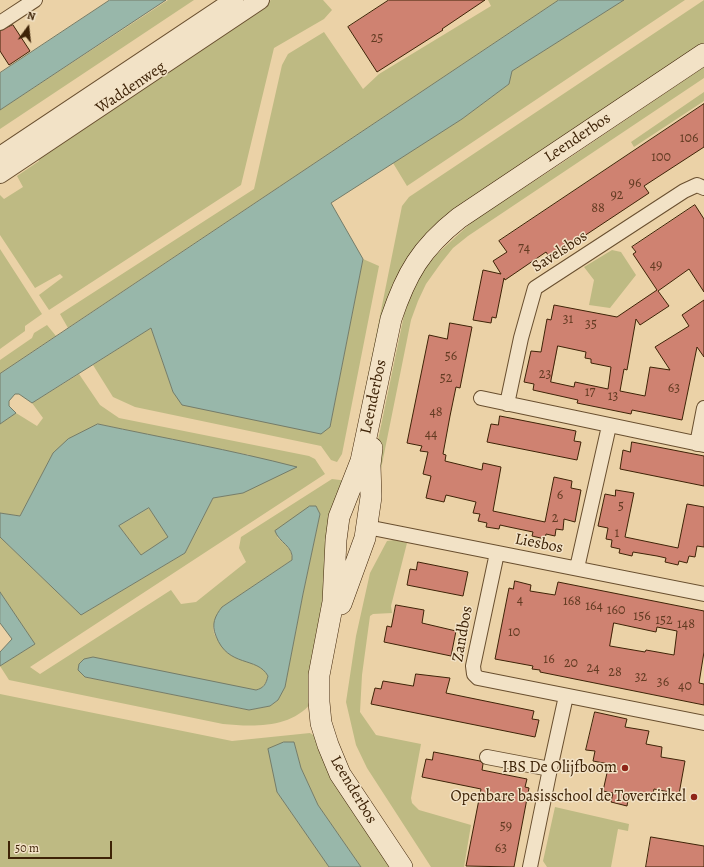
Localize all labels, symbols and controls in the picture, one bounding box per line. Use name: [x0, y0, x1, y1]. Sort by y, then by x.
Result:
north arrow: [8, 8, 48, 48]
text: N: [25, 8, 37, 24]
house number: 25: [371, 31, 383, 47]
street label: Waddenweg: [92, 58, 170, 118]
street label: Leenderbos: [541, 109, 615, 167]
house number: 106: [680, 131, 698, 147]
house number: 100: [651, 150, 671, 166]
house number: 96: [629, 176, 641, 192]
house number: 92: [610, 188, 624, 204]
house number: 88: [591, 201, 605, 217]
street label: Savelsbos: [529, 227, 591, 277]
house number: 74: [518, 241, 530, 257]
house number: 49: [650, 258, 662, 274]
house number: 31: [563, 312, 573, 328]
house number: 35: [585, 317, 597, 333]
house number: 56: [445, 349, 457, 365]
street label: Leenderbos: [357, 358, 391, 436]
house number: 23: [539, 367, 551, 383]
house number: 52: [440, 371, 452, 387]
house number: 63: [668, 381, 680, 397]
house number: 17: [585, 385, 595, 401]
house number: 13: [608, 389, 618, 405]
house number: 48: [429, 405, 443, 421]
house number: 44: [425, 427, 437, 443]
house number: 6: [557, 488, 563, 504]
house number: 5: [618, 499, 624, 515]
house number: 2: [552, 511, 558, 527]
house number: 1: [615, 526, 619, 542]
street label: Liesbos: [513, 530, 565, 558]
house number: 4: [517, 593, 523, 609]
house number: 168: [563, 594, 581, 610]
house number: 164: [585, 599, 603, 615]
house number: 160: [607, 603, 625, 619]
street label: Zandbos: [449, 605, 477, 663]
house number: 156: [633, 609, 651, 625]
house number: 152: [655, 613, 673, 629]
house number: 148: [677, 617, 695, 633]
house number: 10: [508, 625, 520, 641]
house number: 16: [543, 652, 555, 668]
house number: 20: [564, 656, 578, 672]
house number: 24: [587, 661, 599, 677]
house number: 28: [608, 665, 622, 681]
house number: 32: [635, 670, 647, 686]
house number: 36: [657, 675, 669, 691]
house number: 40: [678, 679, 692, 695]
street label: Leenderbos: [325, 753, 381, 827]
place label: IBS De Olijfboom: [502, 758, 617, 778]
marker: IBS De Olijfboom: [620, 763, 630, 773]
place label: Openbare basisschool de Tovercirkel: [450, 787, 686, 807]
marker: Openbare basisschool de Tovercirkel: [689, 792, 699, 802]
house number: 59: [500, 819, 512, 835]
scale bar: [10, 833, 114, 859]
text: 50 m: [15, 840, 39, 856]
house number: 63: [495, 841, 507, 857]

